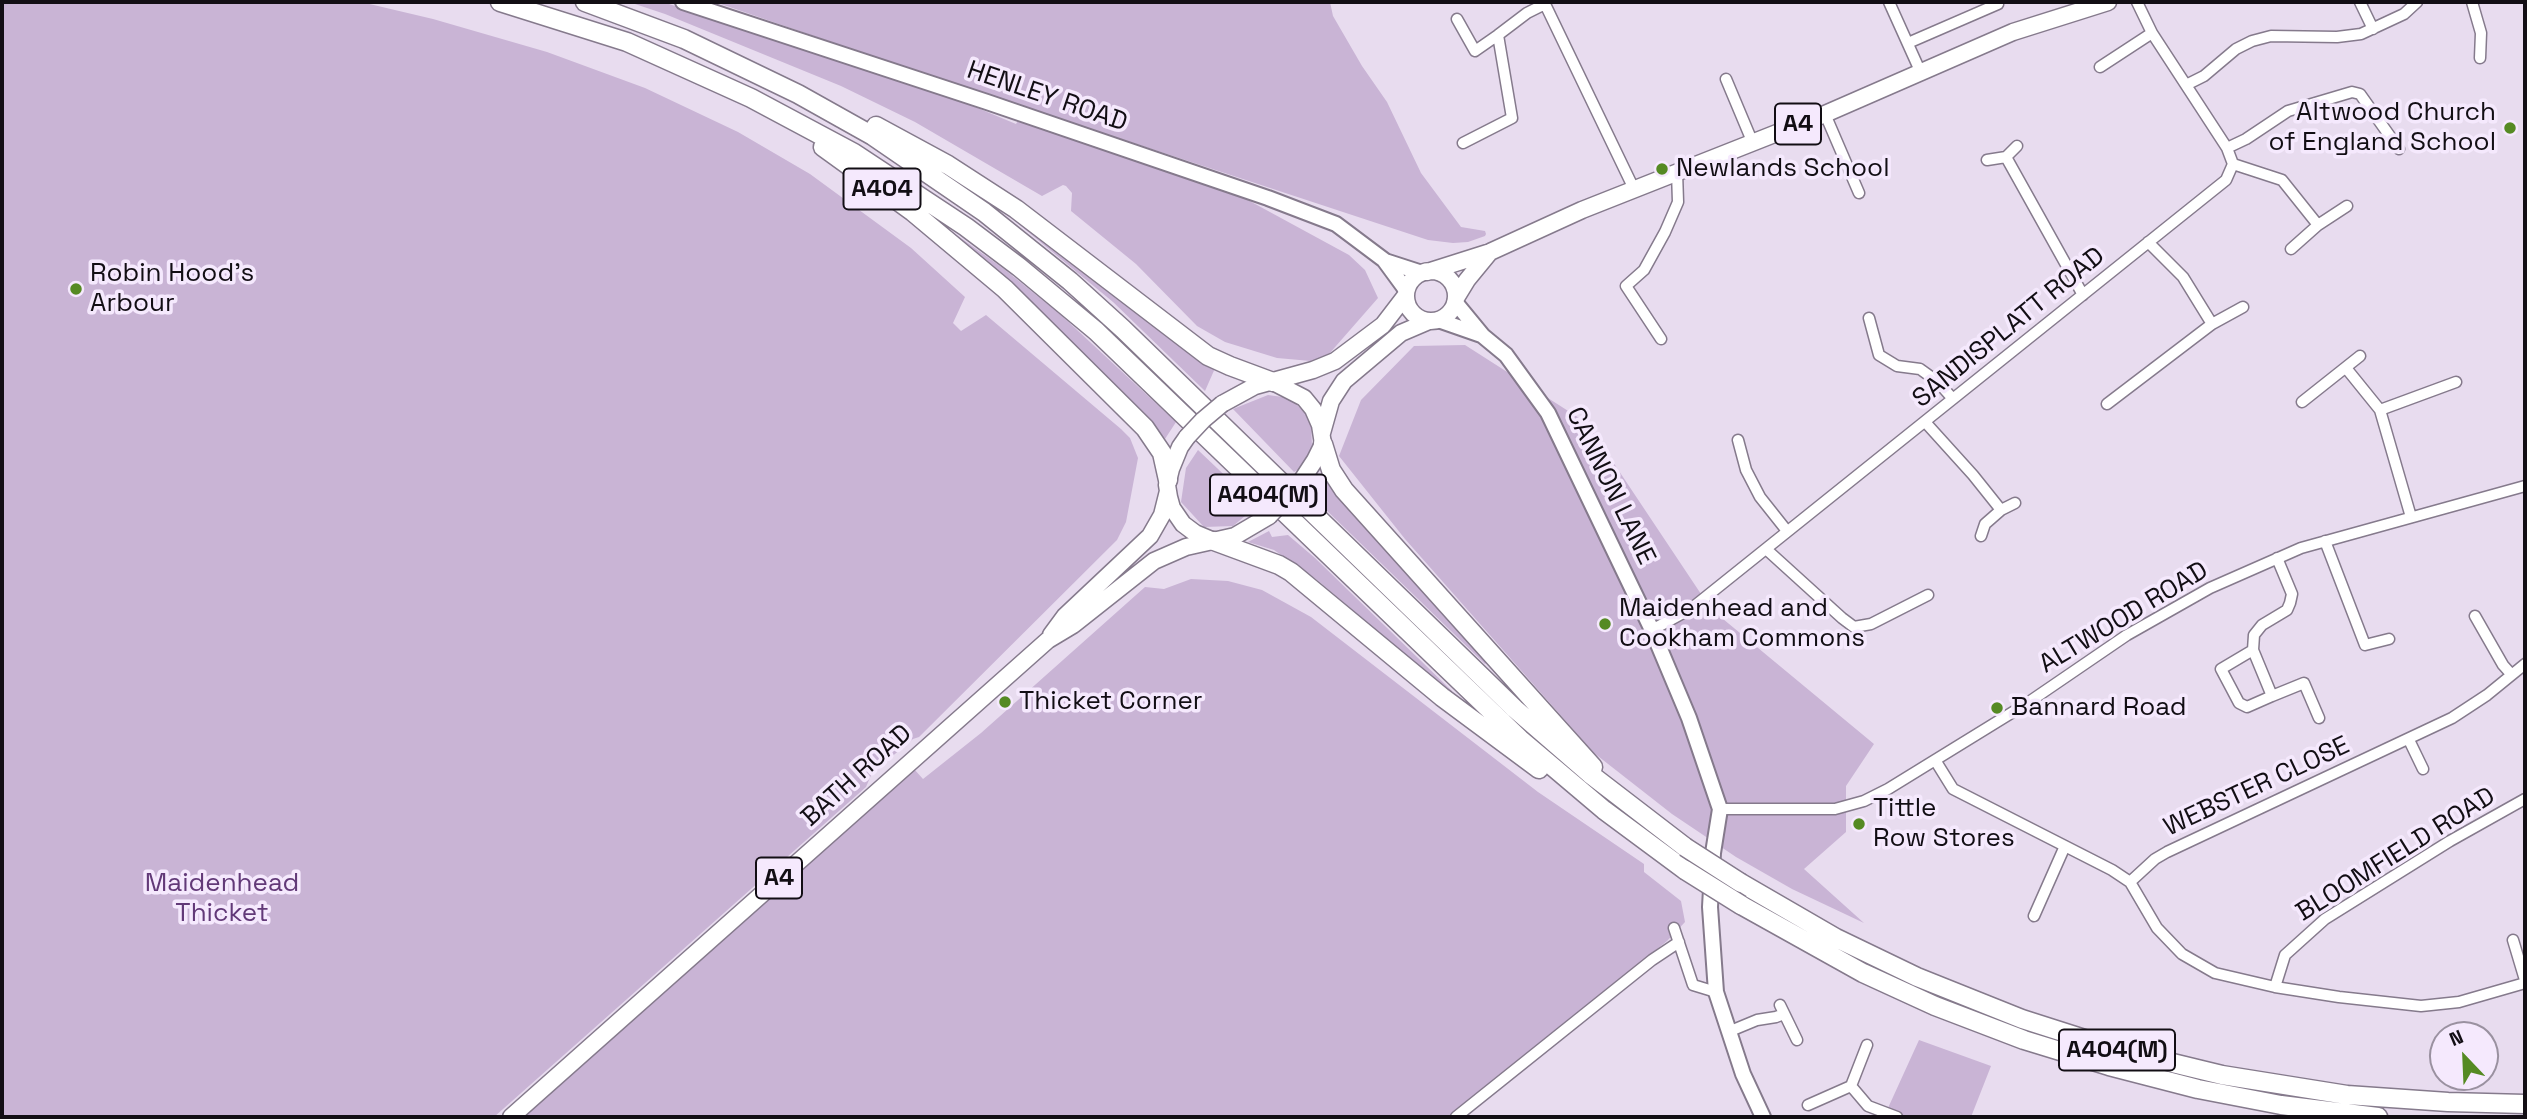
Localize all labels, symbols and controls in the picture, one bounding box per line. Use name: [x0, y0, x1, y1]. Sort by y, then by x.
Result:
street label: HENLEY ROAD: [963, 55, 1131, 139]
place label: Altwood Church of England School: [2268, 97, 2496, 158]
road number: A4: [1775, 104, 1821, 144]
marker: Altwood Church of England School: [2502, 120, 2518, 136]
place label: Newlands School: [1676, 153, 1890, 185]
marker: Newlands School: [1654, 161, 1670, 177]
road number: A404: [844, 168, 920, 210]
street label: SANDISPLATT ROAD: [1907, 241, 2111, 415]
place label: Robin Hood's Arbour: [90, 258, 254, 320]
marker: Robin Hood's Arbour: [68, 281, 84, 297]
street label: CANNON LANE: [1558, 402, 1662, 570]
road number: A404(M): [1210, 474, 1326, 516]
street label: ALTWOOD ROAD: [2034, 555, 2214, 681]
place label: Maidenhead and Cookham Commons: [1619, 593, 1865, 654]
marker: Maidenhead and Cookham Commons: [1597, 616, 1613, 632]
place label: Thicket Corner: [1019, 686, 1203, 718]
place label: Bannard Road: [2011, 692, 2187, 724]
marker: Thicket Corner: [997, 694, 1013, 710]
marker: Bannard Road: [1989, 700, 2005, 716]
street label: BATH ROAD: [795, 718, 919, 834]
street label: WEBSTER CLOSE: [2159, 730, 2355, 844]
street label: BLOOMFIELD ROAD: [2291, 781, 2501, 929]
place label: Tittle Row Stores: [1873, 793, 2015, 854]
marker: Tittle Row Stores: [1851, 816, 1867, 832]
road number: A4: [756, 858, 802, 898]
park label: Maidenhead Thicket: [145, 868, 299, 930]
north arrow: [2429, 1021, 2499, 1091]
text: N: [2446, 1024, 2467, 1052]
road number: A404(M): [2059, 1030, 2175, 1070]

